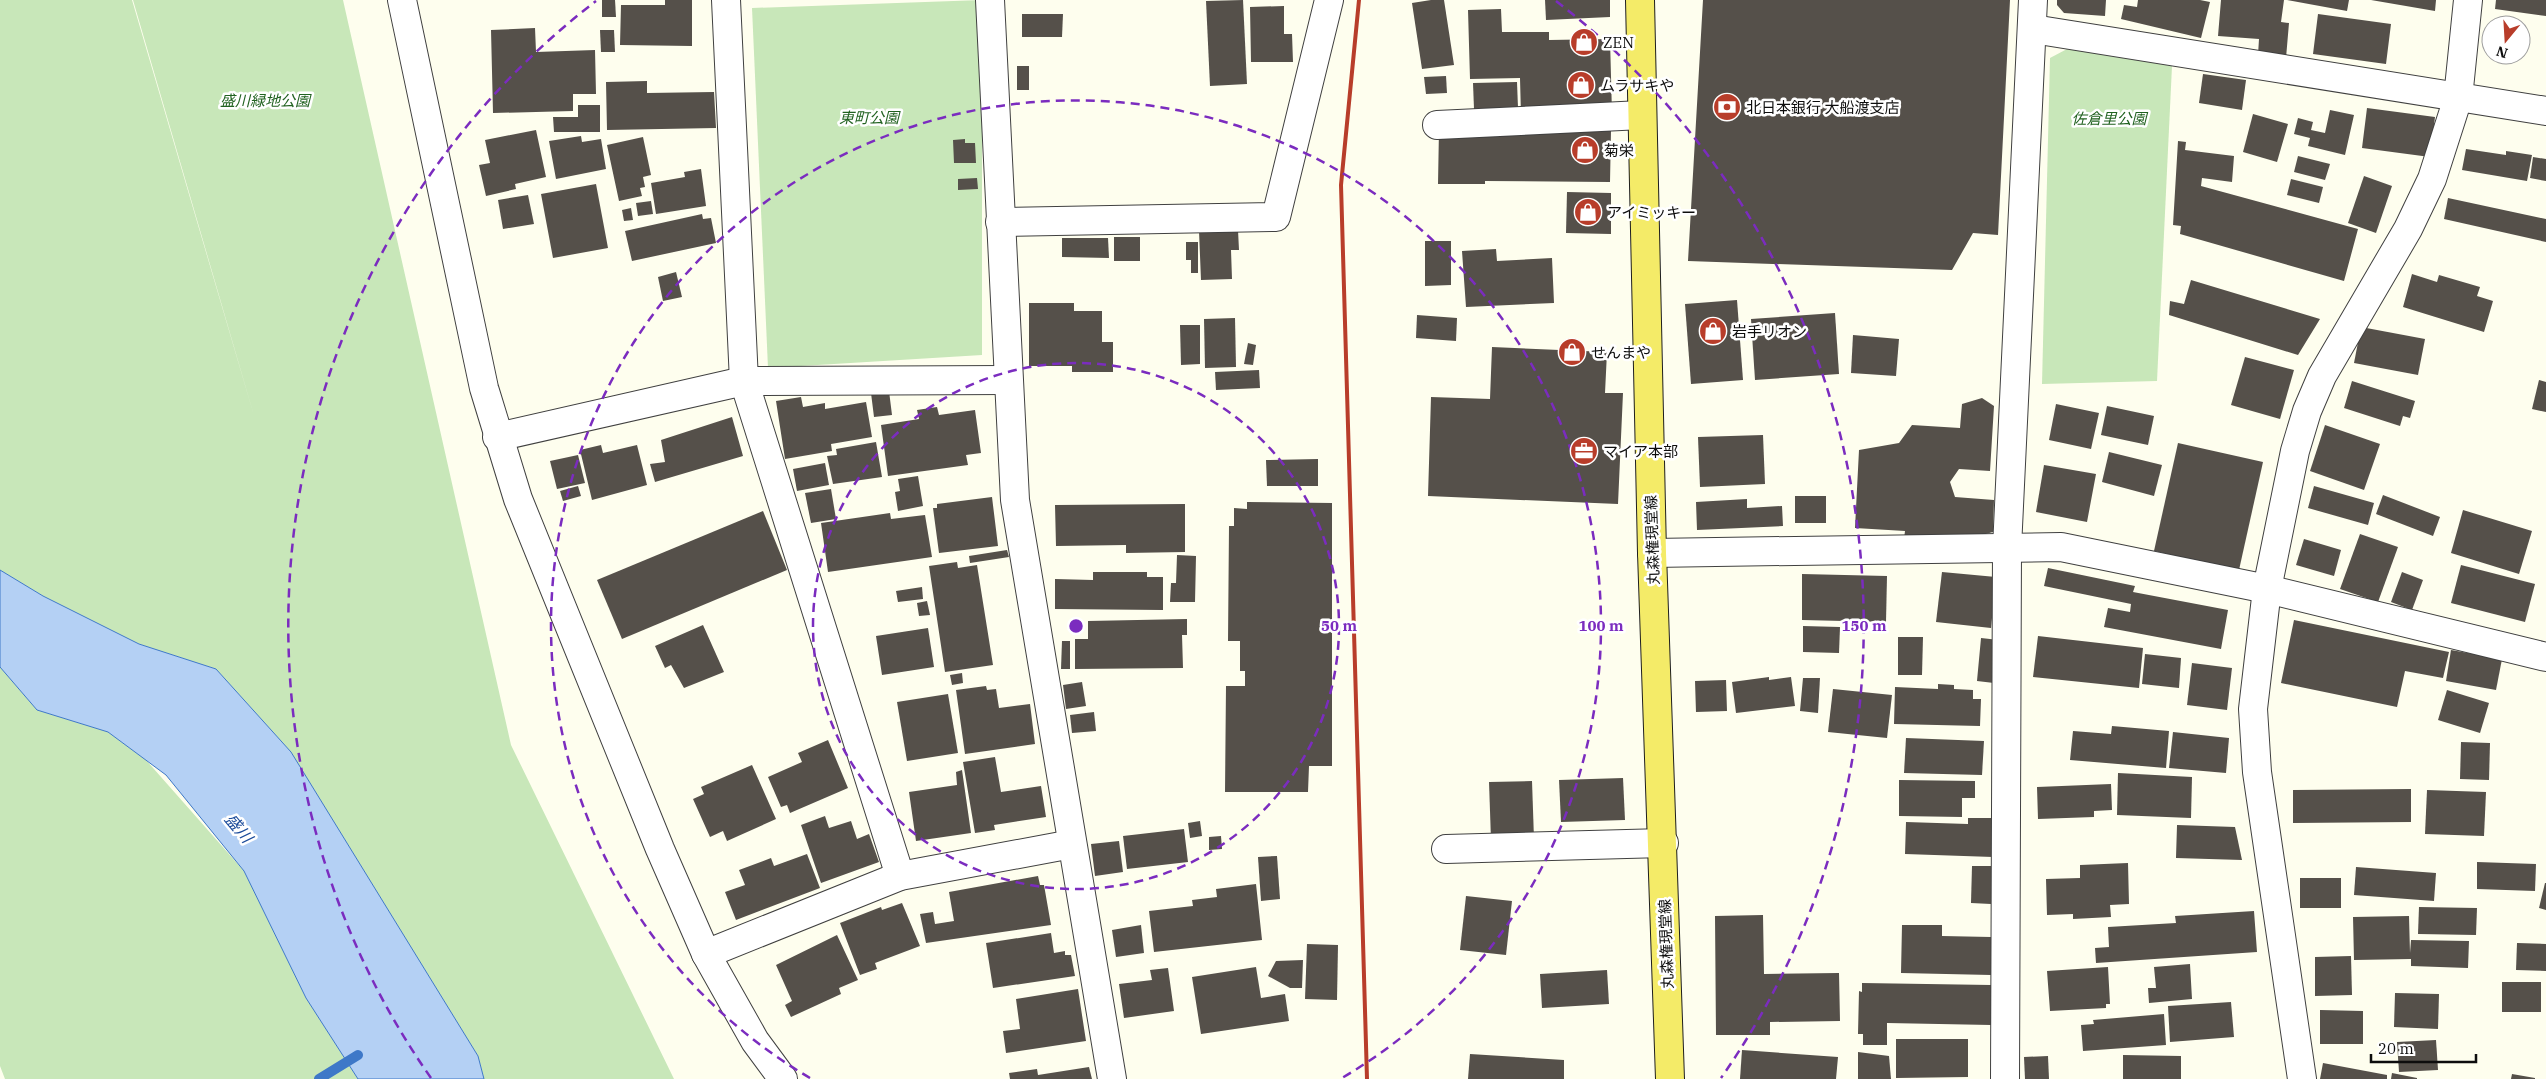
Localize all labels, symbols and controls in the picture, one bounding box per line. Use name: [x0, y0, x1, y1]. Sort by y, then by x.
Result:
north arrow: [2481, 15, 2531, 65]
shop icon: ZEN: [1569, 27, 1599, 57]
place label: ZEN: [1603, 33, 1634, 52]
text: N: [2494, 42, 2510, 63]
shop icon: ムラサキや: [1566, 70, 1596, 100]
place label: ムラサキや: [1600, 76, 1674, 95]
park label: 盛川緑地公園: [220, 91, 312, 110]
bank icon: 北日本銀行 大船渡支店: [1712, 92, 1742, 122]
place label: 北日本銀行 大船渡支店: [1746, 98, 1899, 117]
park label: 東町公園: [839, 108, 901, 127]
park label: 佐倉里公園: [2071, 109, 2148, 128]
shop icon: 菊栄: [1570, 135, 1600, 165]
place label: 菊栄: [1604, 141, 1634, 160]
shop icon: アイミッキー: [1573, 197, 1603, 227]
place label: アイミッキー: [1607, 203, 1696, 222]
shop icon: 岩手リオン: [1698, 316, 1728, 346]
place label: 岩手リオン: [1732, 322, 1807, 341]
shop icon: せんまや: [1557, 337, 1587, 367]
place label: せんまや: [1591, 343, 1651, 362]
office icon: マイア本部: [1569, 436, 1599, 466]
place label: マイア本部: [1603, 442, 1678, 461]
street label: 丸森権現堂線: [1641, 495, 1663, 585]
text: 50 m: [1321, 616, 1357, 635]
text: 100 m: [1578, 616, 1624, 635]
text: 150 m: [1841, 616, 1887, 635]
centre of rings: [1067, 617, 1085, 635]
water label: 盛川: [221, 809, 258, 848]
street label: 丸森権現堂線: [1655, 899, 1677, 989]
scale bar: [2371, 1032, 2476, 1064]
text: 20 m: [2378, 1039, 2414, 1058]

